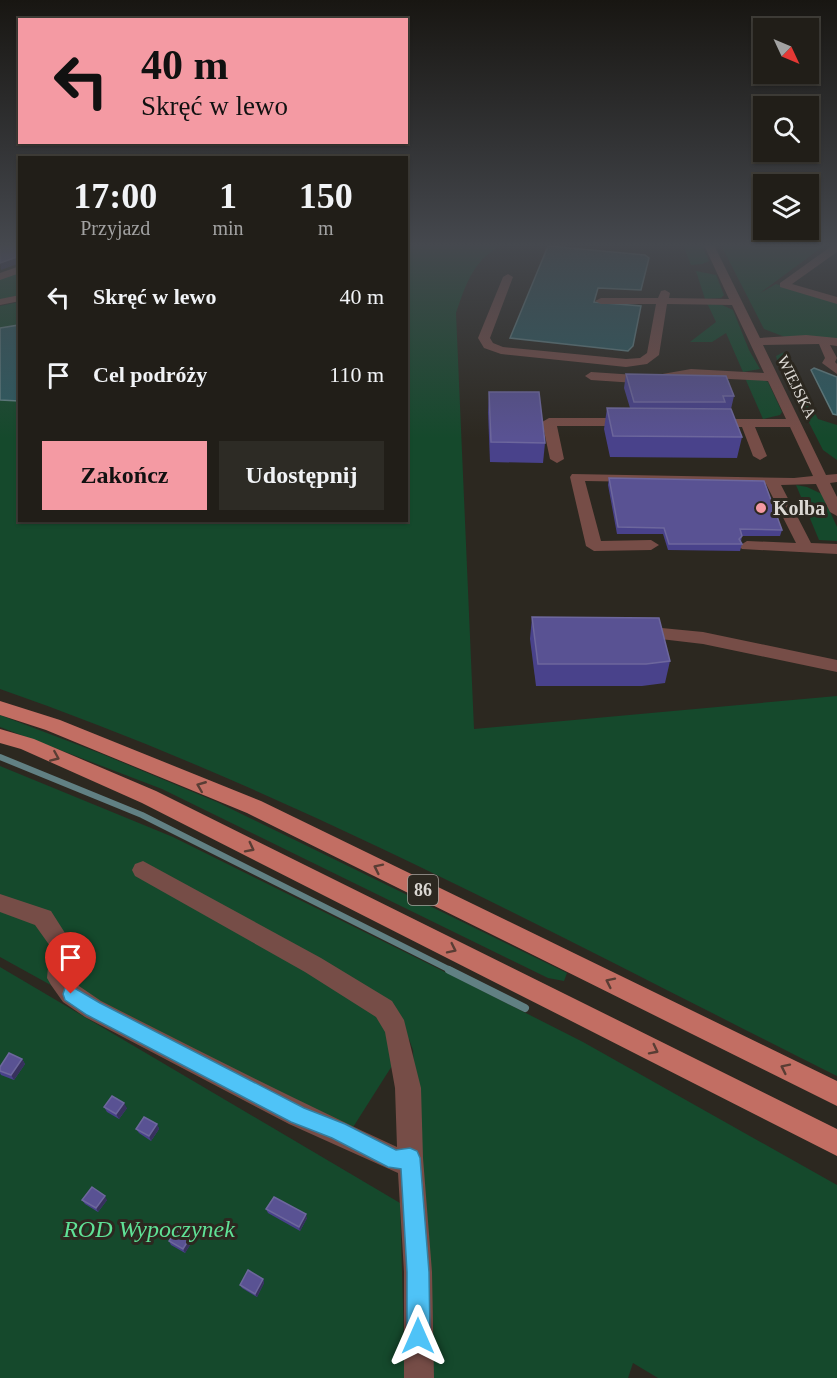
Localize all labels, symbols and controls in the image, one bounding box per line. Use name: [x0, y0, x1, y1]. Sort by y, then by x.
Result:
north arrow: [753, 18, 819, 84]
map controls: [753, 18, 819, 240]
icon: left: [42, 42, 120, 120]
text: 40 m: [141, 42, 229, 88]
text: Skręć w lewo: [141, 91, 288, 121]
button: search: [753, 96, 819, 162]
button: layers: [753, 174, 819, 240]
text: 17:00: [73, 176, 157, 216]
text: 1: [219, 176, 237, 216]
text: 150: [299, 176, 353, 216]
text: Przyjazd: [80, 217, 150, 239]
text: min: [212, 217, 244, 239]
text: m: [318, 217, 334, 239]
icon: left: [42, 281, 75, 314]
text: Skręć w lewo: [93, 284, 216, 309]
text: 40 m: [339, 284, 384, 309]
street label: WIEJSKA: [774, 353, 820, 422]
icon: arrive: [42, 359, 75, 392]
text: Cel podróży: [93, 362, 207, 387]
text: 110 m: [329, 362, 384, 387]
button: Zakończ: [42, 441, 207, 510]
button: Udostępnij: [219, 441, 384, 510]
place label: Kolba: [773, 497, 825, 519]
marker: Kolba: [754, 501, 768, 515]
one-way arrow: [48, 749, 59, 761]
one-way arrow: [197, 781, 208, 793]
one-way arrow: [244, 841, 255, 852]
one-way arrow: [374, 864, 384, 875]
road number: 86: [408, 875, 438, 905]
pin: [45, 932, 96, 994]
icon: arrive: [54, 941, 87, 974]
one-way arrow: [446, 941, 457, 953]
one-way arrow: [605, 977, 616, 989]
one-way arrow: [648, 1043, 659, 1054]
one-way arrow: [780, 1064, 791, 1075]
park label: ROD Wypoczynek: [62, 1216, 235, 1242]
position arrow: [386, 1304, 450, 1368]

